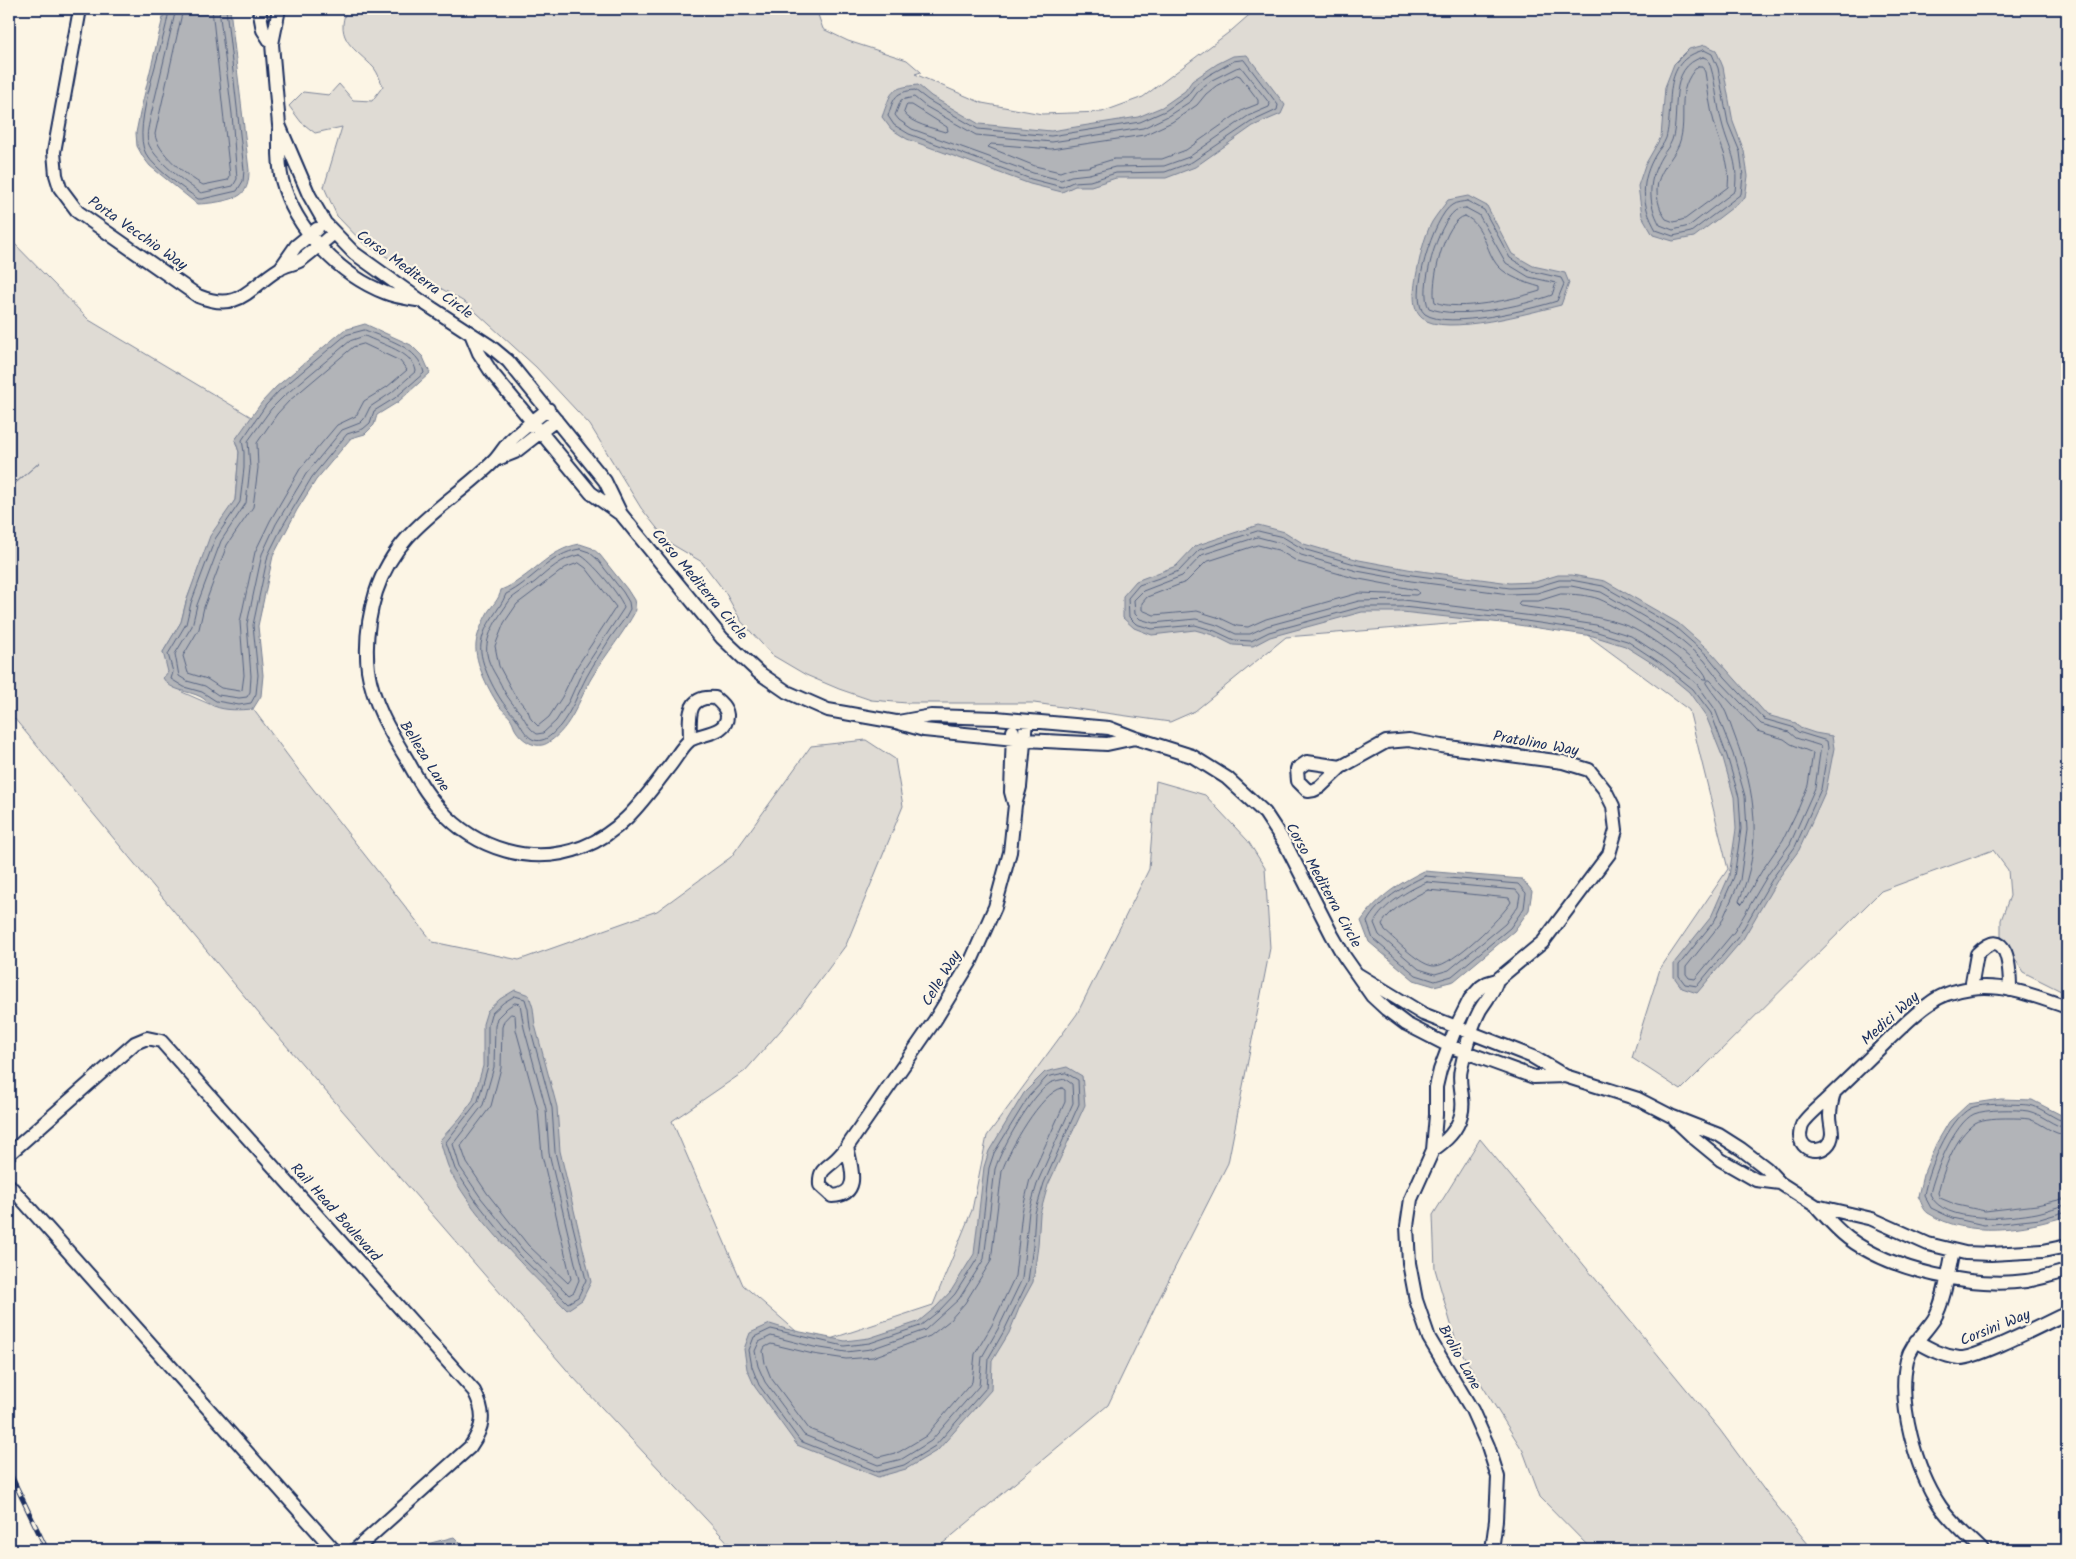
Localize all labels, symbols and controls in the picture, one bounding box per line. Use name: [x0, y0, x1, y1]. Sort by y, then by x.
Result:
street label: Porta Vecchio Way: [83, 190, 193, 278]
street label: Corso Mediterra Circle: [351, 224, 478, 326]
street label: Corso Mediterra Circle: [645, 523, 753, 646]
street label: Belleza Lane: [393, 716, 456, 797]
street label: Pratolino Way: [1491, 725, 1581, 763]
street label: Corso Mediterra Circle: [1279, 819, 1368, 953]
street label: Celle Way: [916, 945, 969, 1011]
street label: Medici Way: [1856, 985, 1926, 1052]
street label: Rail Head Boulevard: [284, 1158, 387, 1268]
street label: Corsini Way: [1957, 1303, 2035, 1353]
street label: Brolio Lane: [1431, 1320, 1487, 1395]

